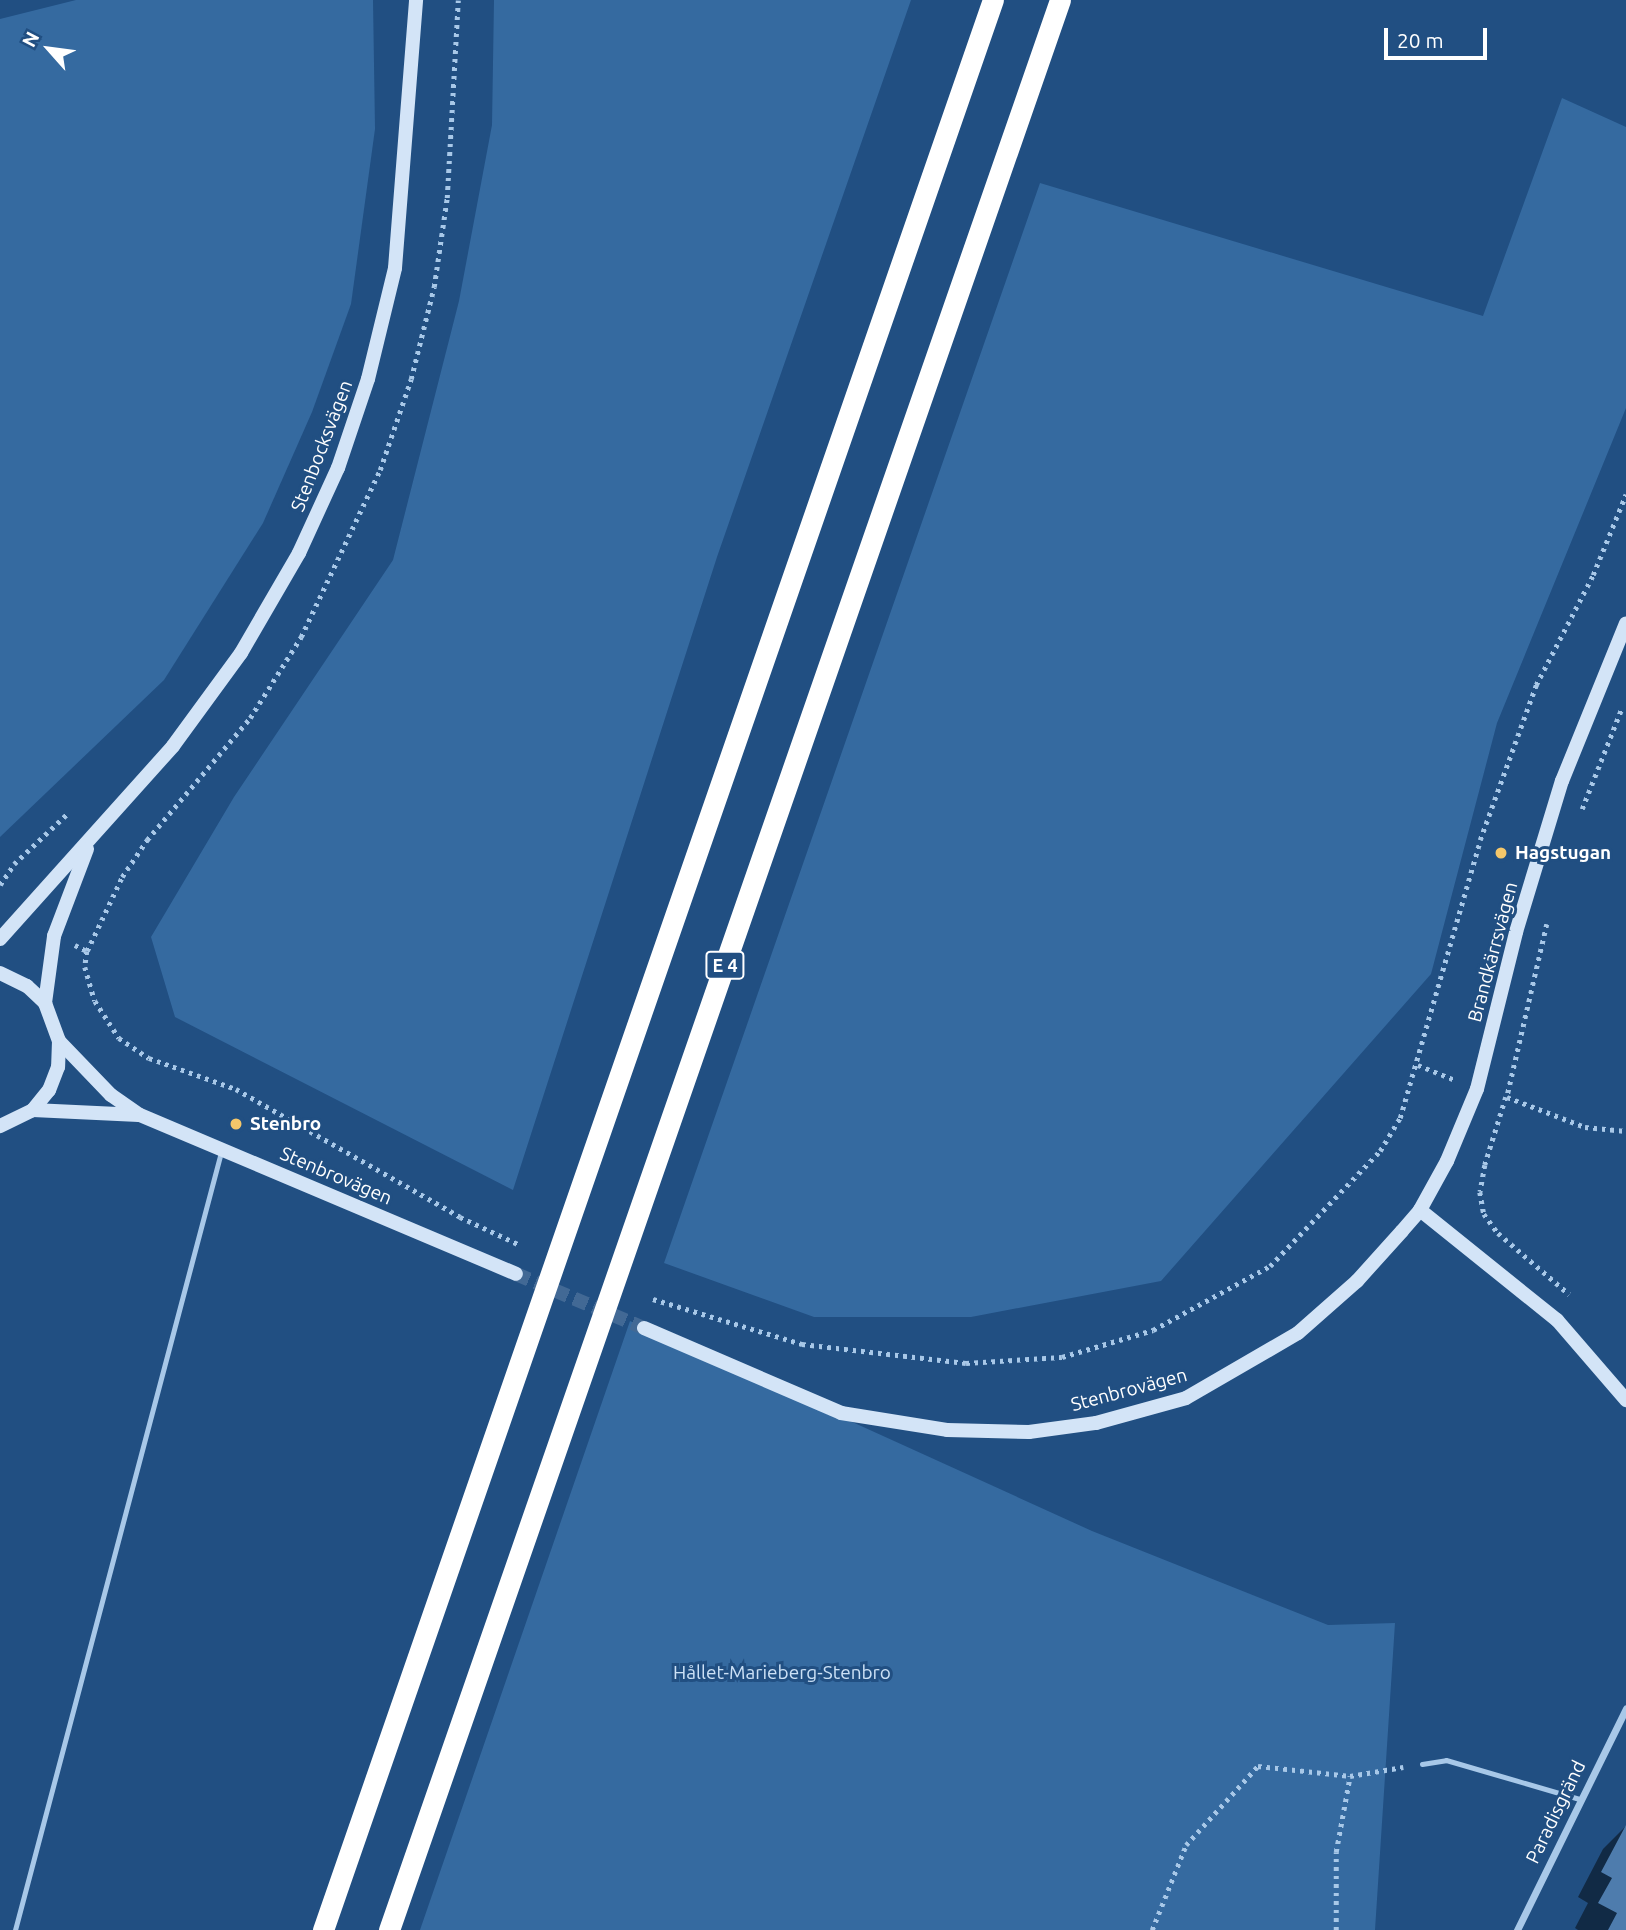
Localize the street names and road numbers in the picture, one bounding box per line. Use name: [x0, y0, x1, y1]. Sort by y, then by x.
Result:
street label: Stenbocksvägen: [286, 377, 358, 515]
street label: Brandkärrsvägen: [1463, 879, 1523, 1025]
road number: E 4: [704, 950, 746, 980]
street label: Stenbrovägen: [277, 1142, 395, 1210]
street label: Stenbrovägen: [1068, 1364, 1190, 1416]
street label: Paradisgränd: [1521, 1757, 1591, 1867]

